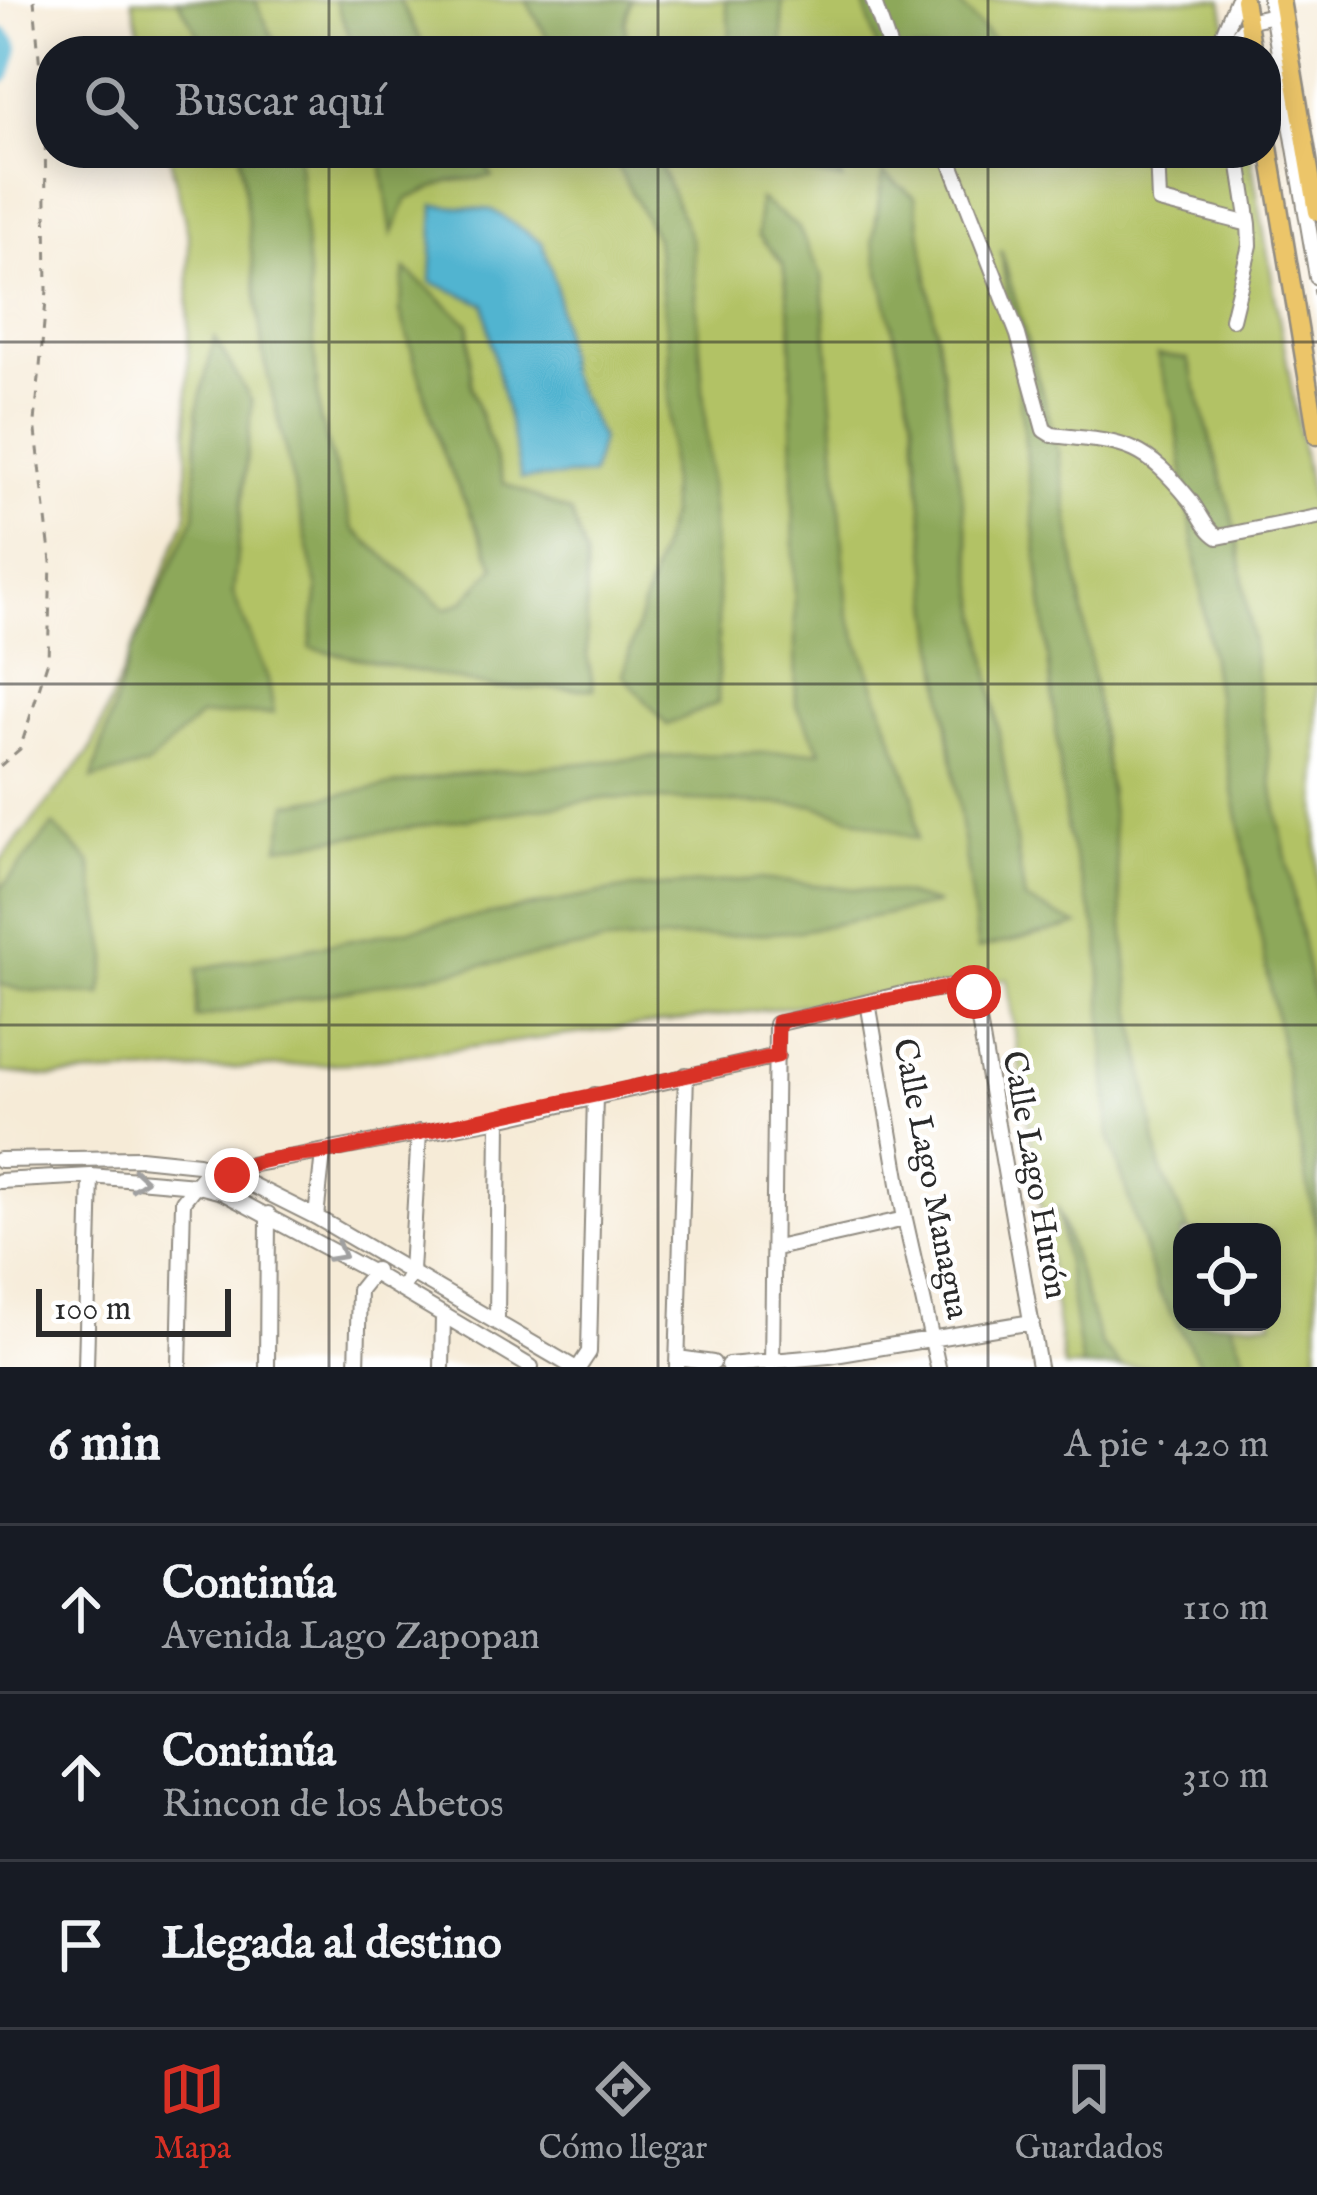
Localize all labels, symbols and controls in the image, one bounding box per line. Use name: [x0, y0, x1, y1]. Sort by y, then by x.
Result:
search box: [36, 36, 1281, 168]
icon: search: [78, 69, 144, 135]
text: Buscar aquí: [174, 74, 385, 131]
route start: [947, 965, 1001, 1019]
street label: Calle Lago Managua: [882, 1035, 978, 1324]
street label: Calle Lago Hurón: [992, 1048, 1076, 1302]
route end: [205, 1148, 259, 1202]
one-way arrow: [130, 1167, 149, 1193]
map controls: [1173, 1223, 1281, 1331]
button: locate: [1173, 1223, 1281, 1331]
one-way arrow: [325, 1239, 346, 1262]
scale bar: [36, 1283, 231, 1336]
text: 100 m: [54, 1289, 131, 1331]
text: 6 min: [48, 1413, 161, 1478]
text: A pie · 420 m: [1064, 1421, 1269, 1470]
text: Continúa: [162, 1556, 336, 1613]
icon: ahead: [48, 1576, 114, 1642]
text: 110 m: [1182, 1584, 1269, 1633]
text: Avenida Lago Zapopan: [162, 1613, 540, 1662]
text: Continúa: [162, 1724, 336, 1781]
icon: ahead: [48, 1744, 114, 1810]
text: 310 m: [1182, 1752, 1269, 1801]
text: Rincon de los Abetos: [162, 1781, 504, 1830]
icon: arrive: [48, 1912, 114, 1978]
text: Llegada al destino: [162, 1916, 502, 1973]
tab: Mapa: [154, 2056, 231, 2170]
tab: Cómo llegar: [538, 2056, 707, 2170]
tab: Guardados: [1015, 2056, 1163, 2170]

